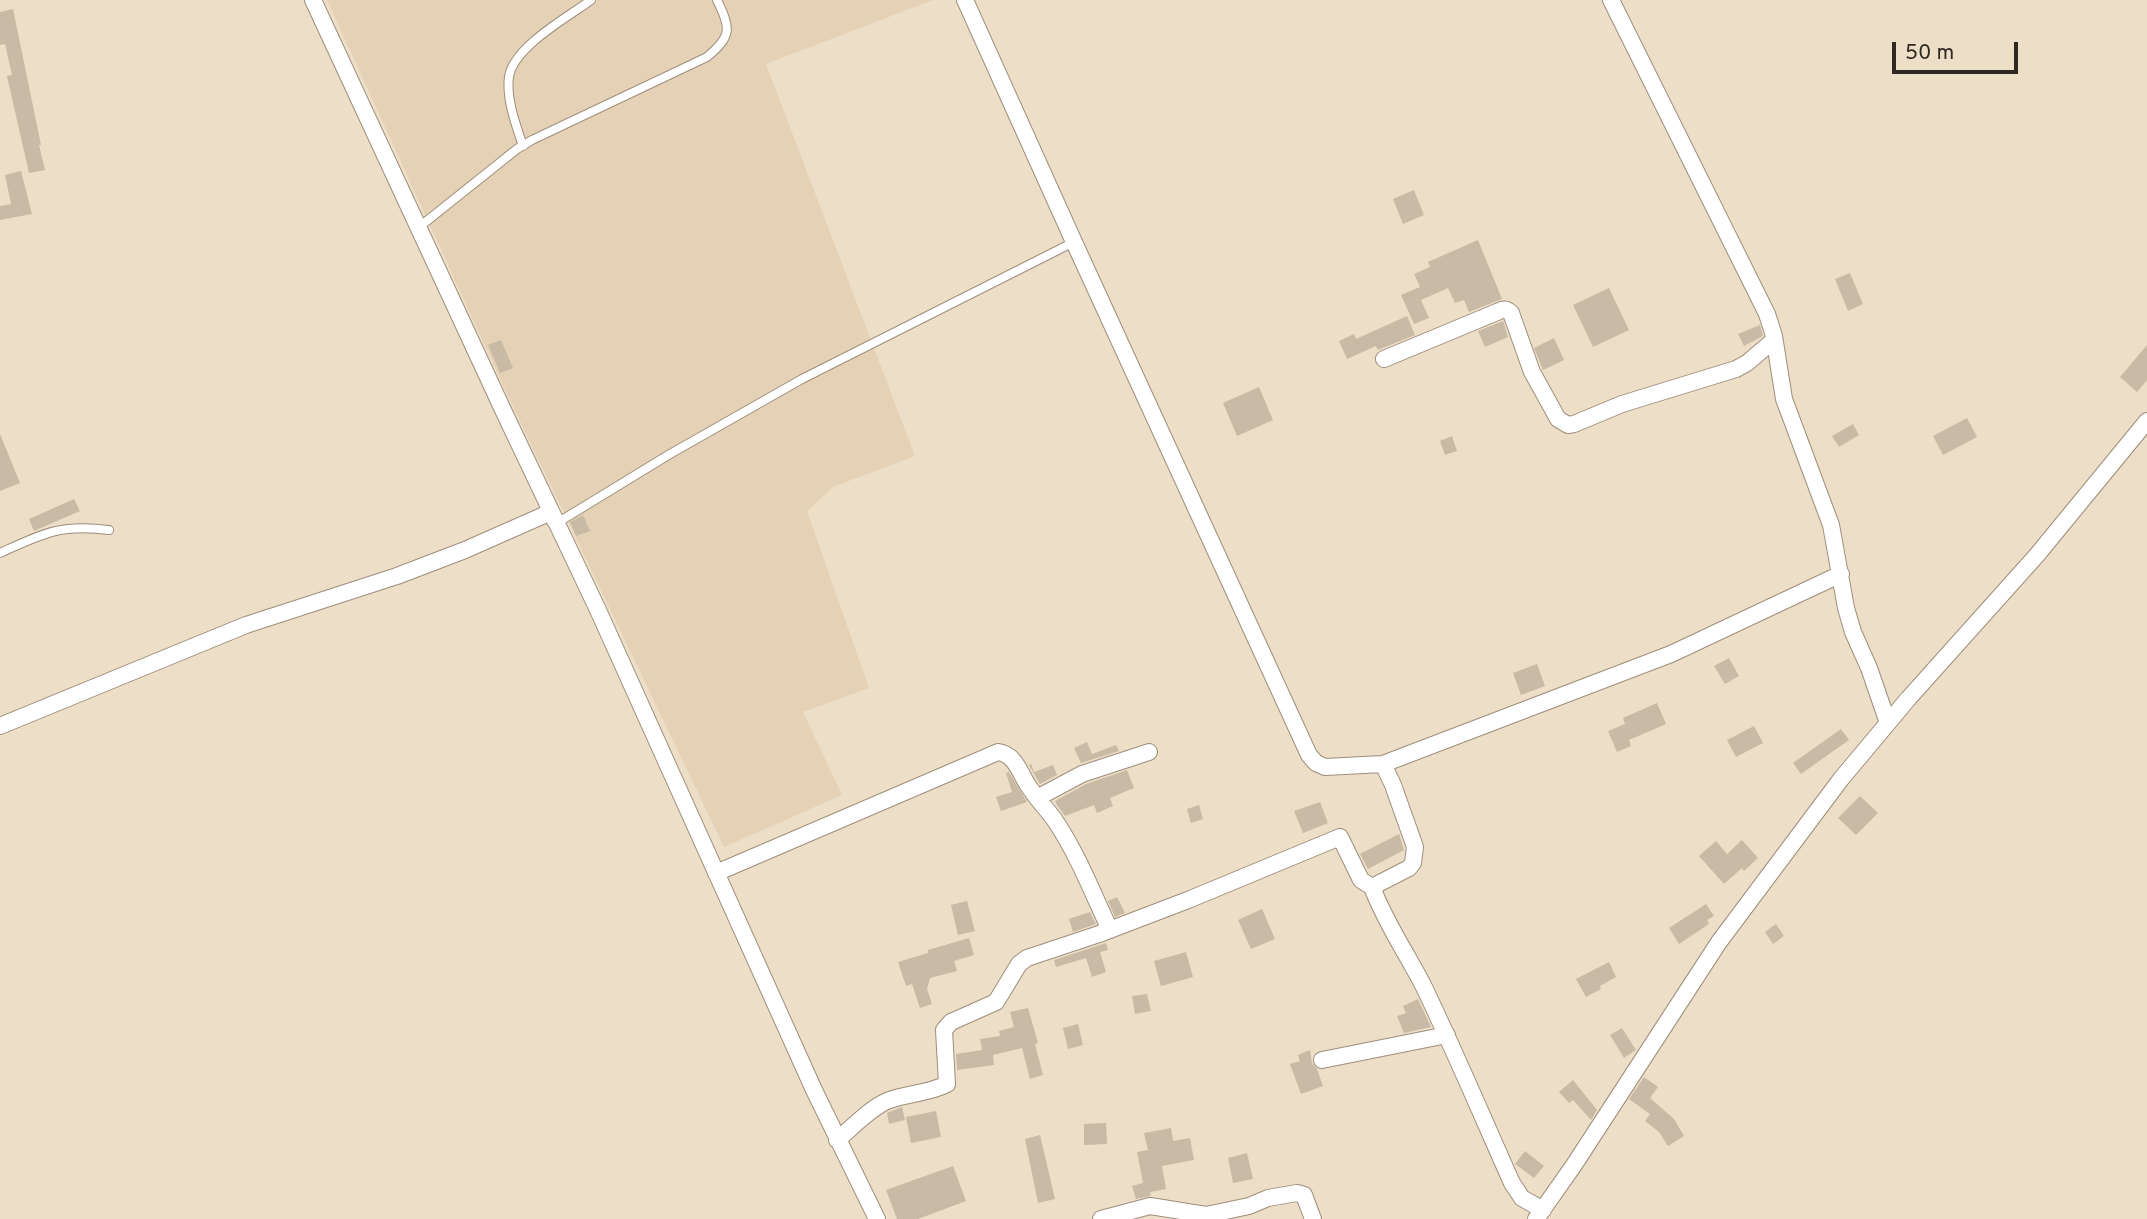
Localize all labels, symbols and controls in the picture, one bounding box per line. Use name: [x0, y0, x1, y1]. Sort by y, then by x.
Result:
scale bar: [1895, 28, 2021, 72]
text: 50 m: [1905, 40, 1954, 67]

